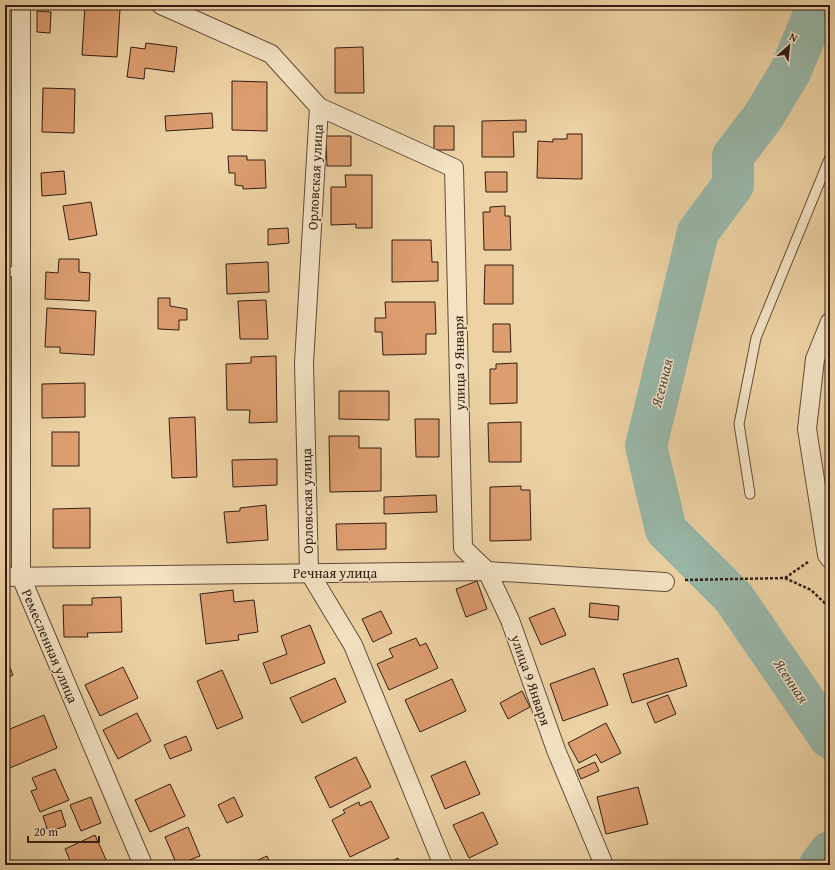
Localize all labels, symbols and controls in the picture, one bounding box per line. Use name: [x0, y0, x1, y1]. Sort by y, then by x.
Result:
north arrow: [769, 26, 809, 66]
text: N: [787, 28, 801, 46]
street label: Орловская улица: [302, 123, 328, 230]
street label: улица 9 Января: [448, 315, 470, 412]
water label: Ясенная: [645, 356, 678, 410]
street label: Орловская улица: [296, 448, 318, 554]
street label: Речная улица: [293, 563, 377, 583]
street label: Ремесленная улица: [17, 586, 83, 706]
street label: улица 9 Января: [506, 631, 556, 728]
water label: Ясенная: [768, 653, 814, 708]
scale bar: [28, 818, 99, 844]
text: 20 m: [34, 823, 58, 840]

